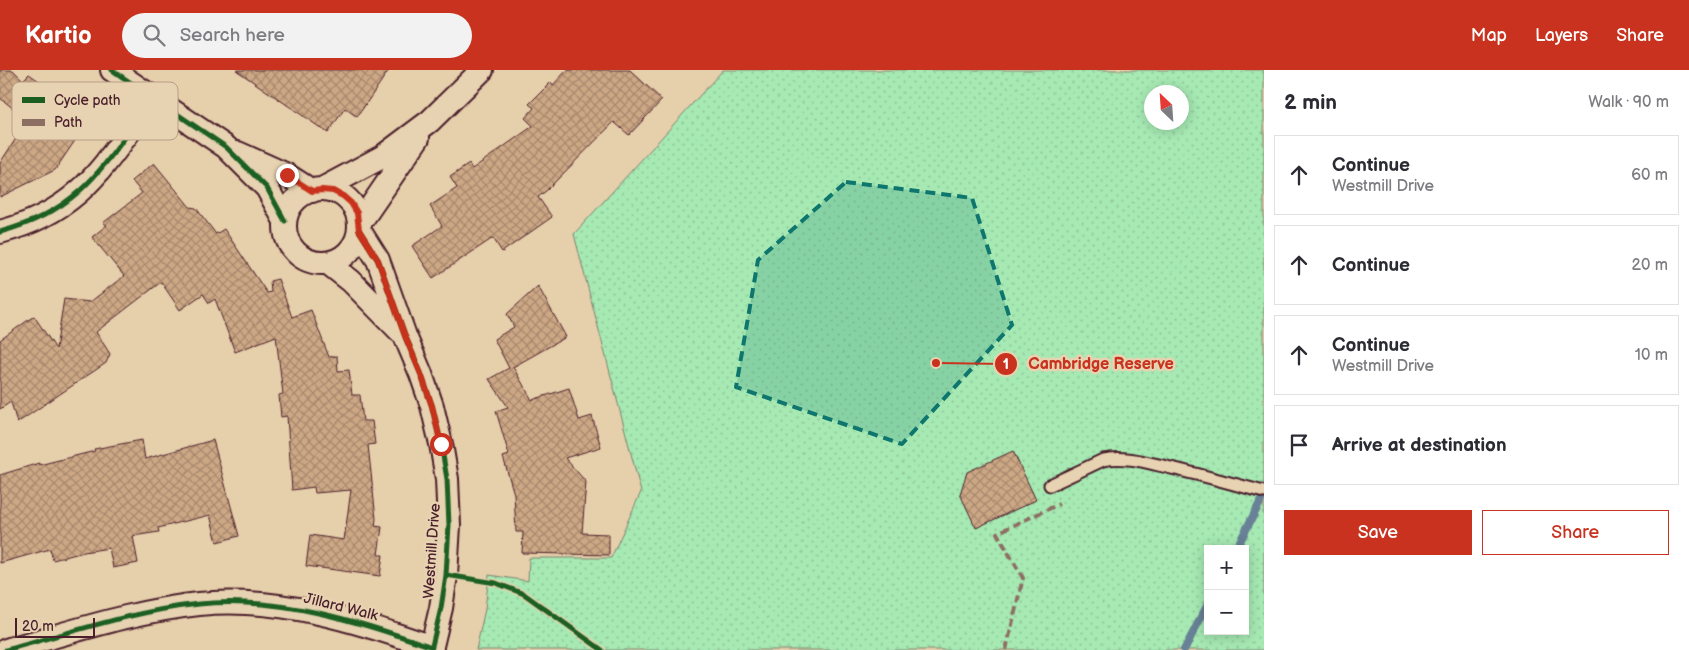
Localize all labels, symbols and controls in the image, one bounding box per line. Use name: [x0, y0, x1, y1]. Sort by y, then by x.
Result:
search box: [122, 13, 472, 58]
text: Kartio: [25, 21, 92, 50]
icon: search: [140, 21, 168, 49]
text: Search here: [180, 24, 285, 47]
text: Map: [1471, 25, 1507, 46]
text: Layers: [1535, 25, 1588, 46]
text: Share: [1616, 25, 1664, 46]
legend: [12, 82, 178, 140]
north arrow: [1144, 85, 1189, 130]
text: 2 min: [1284, 90, 1337, 115]
text: Cycle path: [54, 92, 121, 109]
text: Walk · 90 m: [1588, 93, 1669, 112]
text: Path: [54, 114, 82, 131]
text: Continue: [1332, 154, 1410, 177]
icon: ahead: [1285, 161, 1313, 189]
route end: [276, 164, 299, 187]
text: 60 m: [1631, 166, 1668, 185]
text: Westmill Drive: [1332, 177, 1434, 196]
icon: ahead: [1285, 251, 1313, 279]
text: Continue: [1332, 254, 1410, 277]
text: 20 m: [1632, 256, 1668, 275]
text: Continue: [1332, 334, 1410, 357]
icon: ahead: [1285, 341, 1313, 369]
text: 10 m: [1635, 346, 1668, 365]
callout: Cambridge Reserve: [993, 348, 1184, 379]
text: 1: [1003, 355, 1009, 374]
text: Cambridge Reserve: [1028, 355, 1174, 374]
text: Westmill Drive: [1332, 357, 1434, 376]
icon: arrive: [1285, 431, 1313, 459]
route start: [430, 433, 453, 456]
text: Arrive at destination: [1332, 434, 1507, 457]
street label: Westmill Drive: [419, 503, 445, 599]
button: Save: [1284, 510, 1472, 555]
button: Share: [1482, 510, 1669, 555]
map controls: [1204, 545, 1249, 635]
button: +: [1204, 545, 1249, 590]
street label: Jillard Walk: [302, 589, 381, 626]
button: −: [1204, 590, 1249, 635]
scale bar: [15, 615, 95, 638]
text: 20 m: [22, 618, 54, 635]

